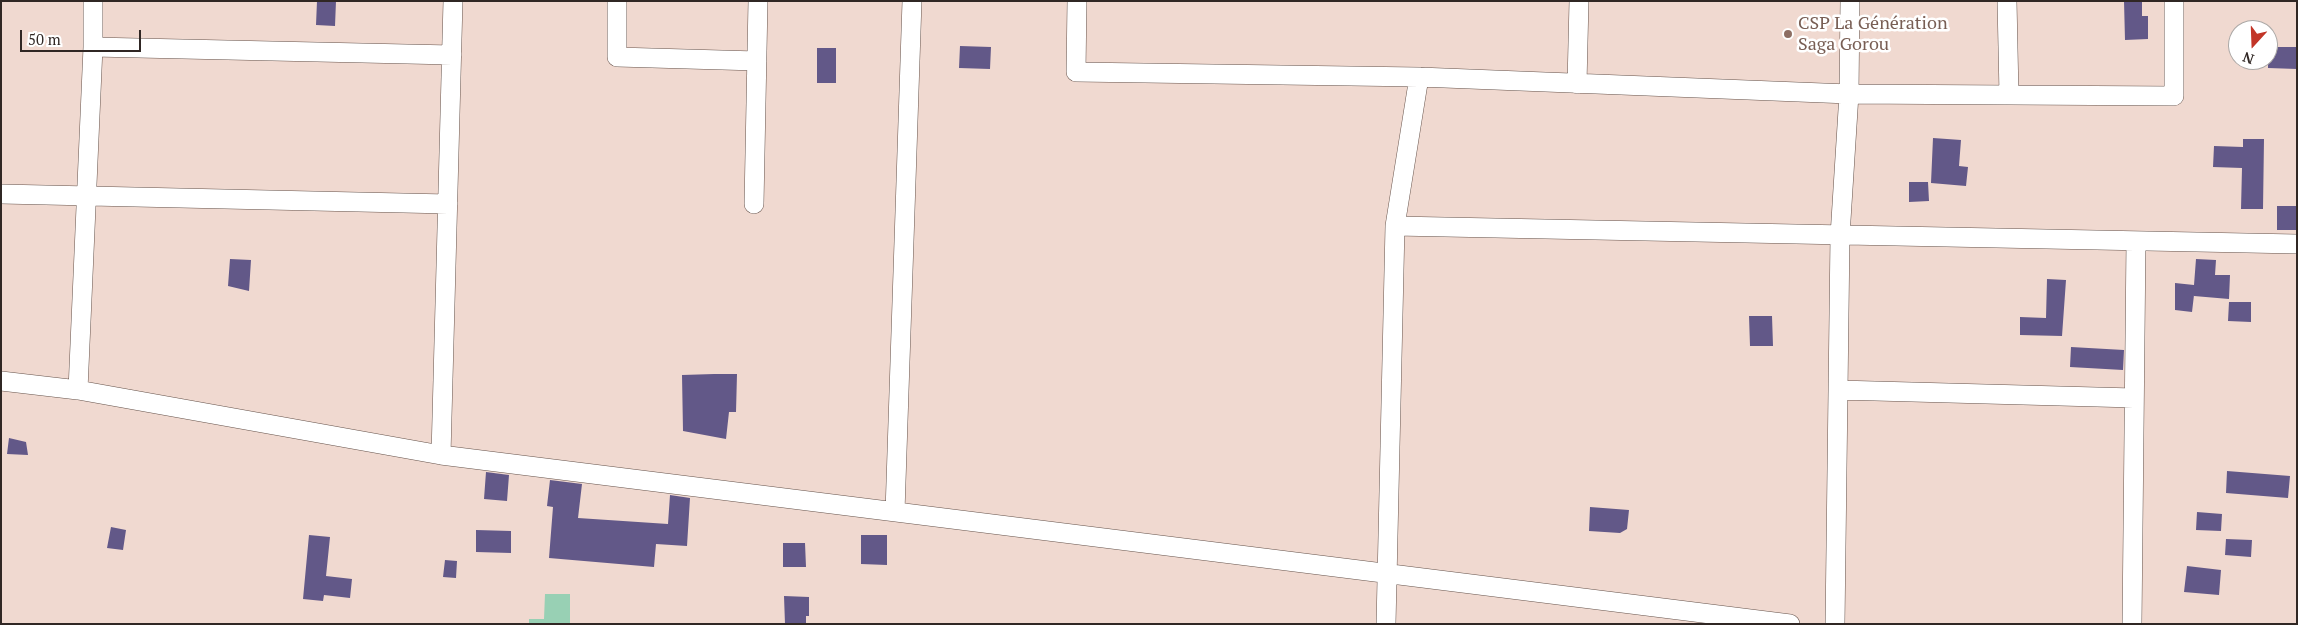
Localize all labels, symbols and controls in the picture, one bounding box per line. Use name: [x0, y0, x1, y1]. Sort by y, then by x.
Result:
place label: CSP La Génération Saga Gorou: [1798, 13, 1948, 56]
scale bar: [22, 20, 144, 52]
north arrow: [2228, 20, 2278, 70]
marker: CSP La Génération Saga Gorou: [1782, 28, 1794, 40]
text: 50 m: [28, 29, 61, 49]
text: N: [2240, 48, 2256, 69]

